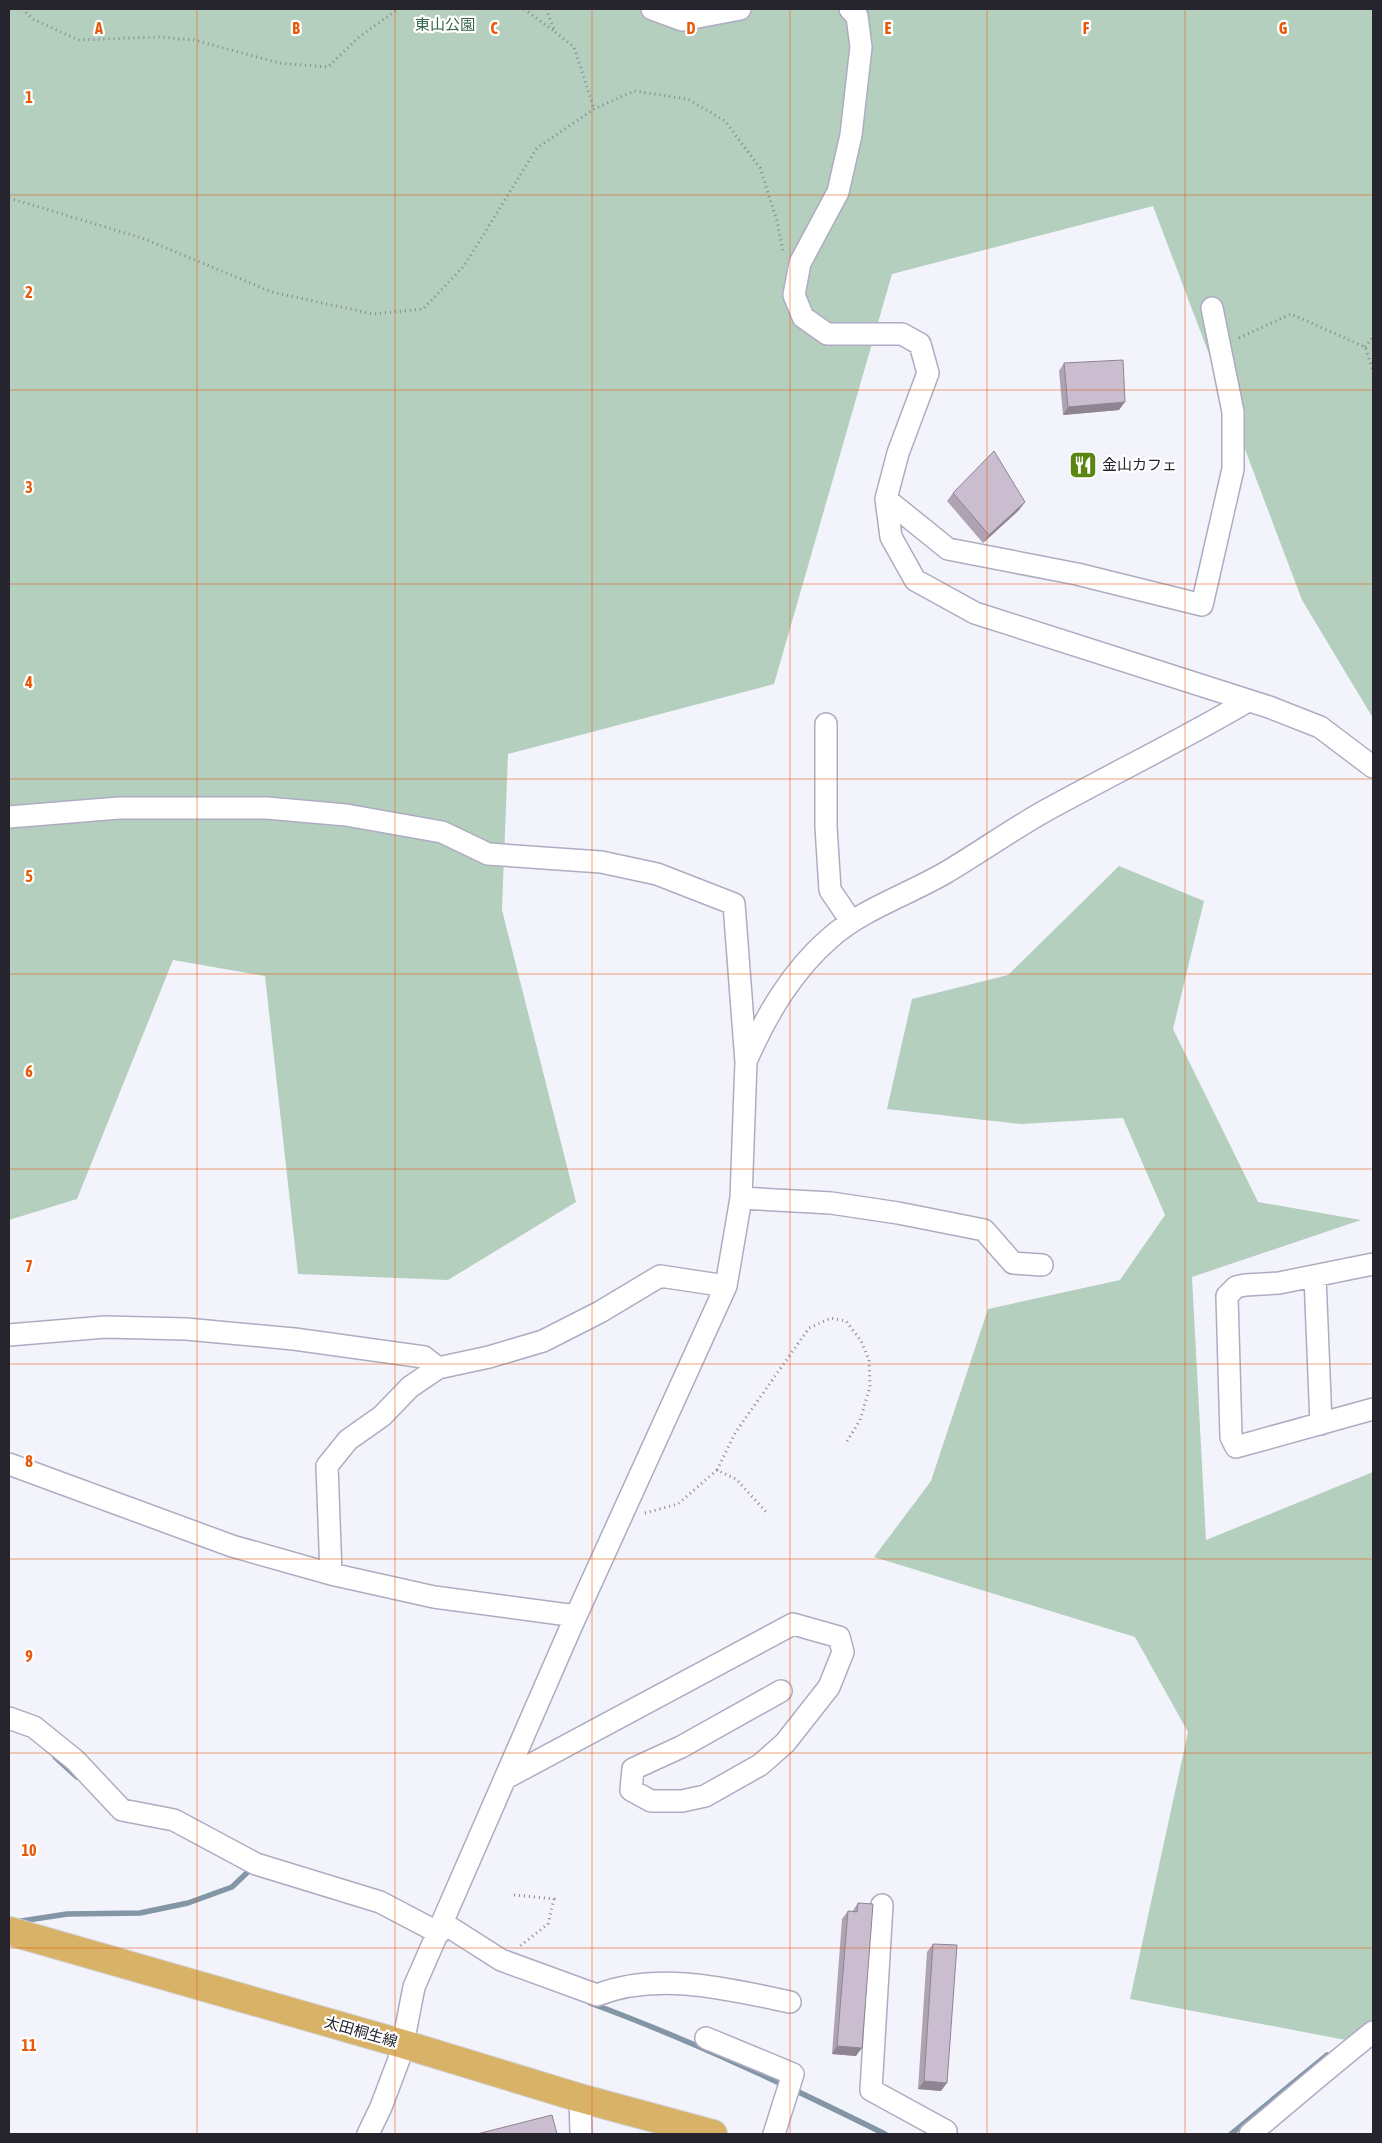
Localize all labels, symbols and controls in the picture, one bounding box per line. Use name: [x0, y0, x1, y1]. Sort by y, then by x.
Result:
park label: 東山公園: [415, 16, 475, 33]
text: A: [94, 19, 103, 37]
text: B: [292, 19, 300, 37]
text: C: [490, 19, 498, 37]
text: D: [687, 19, 696, 37]
text: E: [885, 19, 892, 37]
text: F: [1083, 19, 1090, 37]
text: G: [1279, 19, 1288, 37]
text: 1: [25, 88, 33, 106]
text: 2: [25, 283, 33, 301]
restaurant icon: 金山カフェ: [1068, 450, 1098, 480]
place label: 金山カフェ: [1102, 456, 1177, 473]
text: 3: [25, 478, 33, 496]
text: 4: [24, 673, 33, 691]
text: 5: [25, 867, 33, 885]
text: 6: [25, 1062, 33, 1080]
text: 7: [25, 1257, 33, 1275]
text: 8: [25, 1452, 33, 1470]
text: 9: [25, 1647, 33, 1665]
text: 10: [21, 1841, 37, 1859]
street label: 太田桐生線: [323, 2013, 400, 2050]
text: 11: [21, 2036, 37, 2054]

